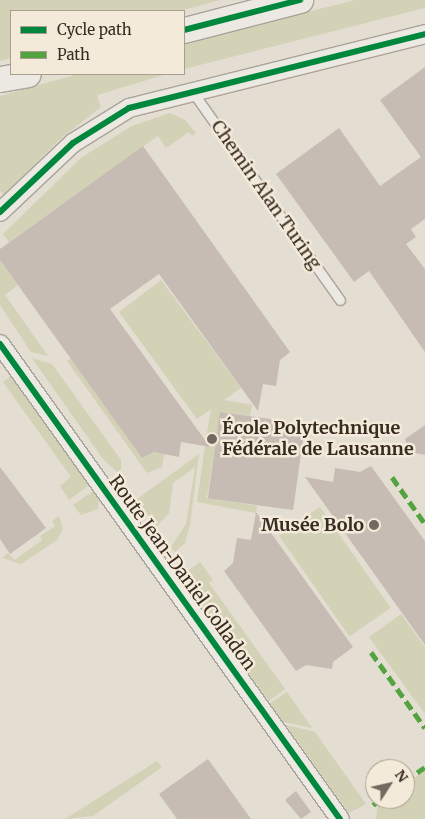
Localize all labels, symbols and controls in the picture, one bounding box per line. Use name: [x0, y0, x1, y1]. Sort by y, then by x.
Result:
legend: [10, 10, 185, 75]
text: Cycle path: [57, 20, 132, 39]
text: Path: [57, 45, 90, 64]
street label: Chemin Alan Turing: [206, 116, 326, 274]
place label: École Polytechnique Fédérale de Lausanne: [222, 418, 414, 460]
marker: École Polytechnique Fédérale de Lausanne: [206, 433, 218, 445]
street label: Route Jean-Daniel Colladon: [104, 471, 260, 675]
place label: Musée Bolo: [261, 514, 364, 536]
marker: Musée Bolo: [368, 519, 380, 531]
north arrow: [365, 759, 415, 809]
text: N: [391, 766, 412, 786]

